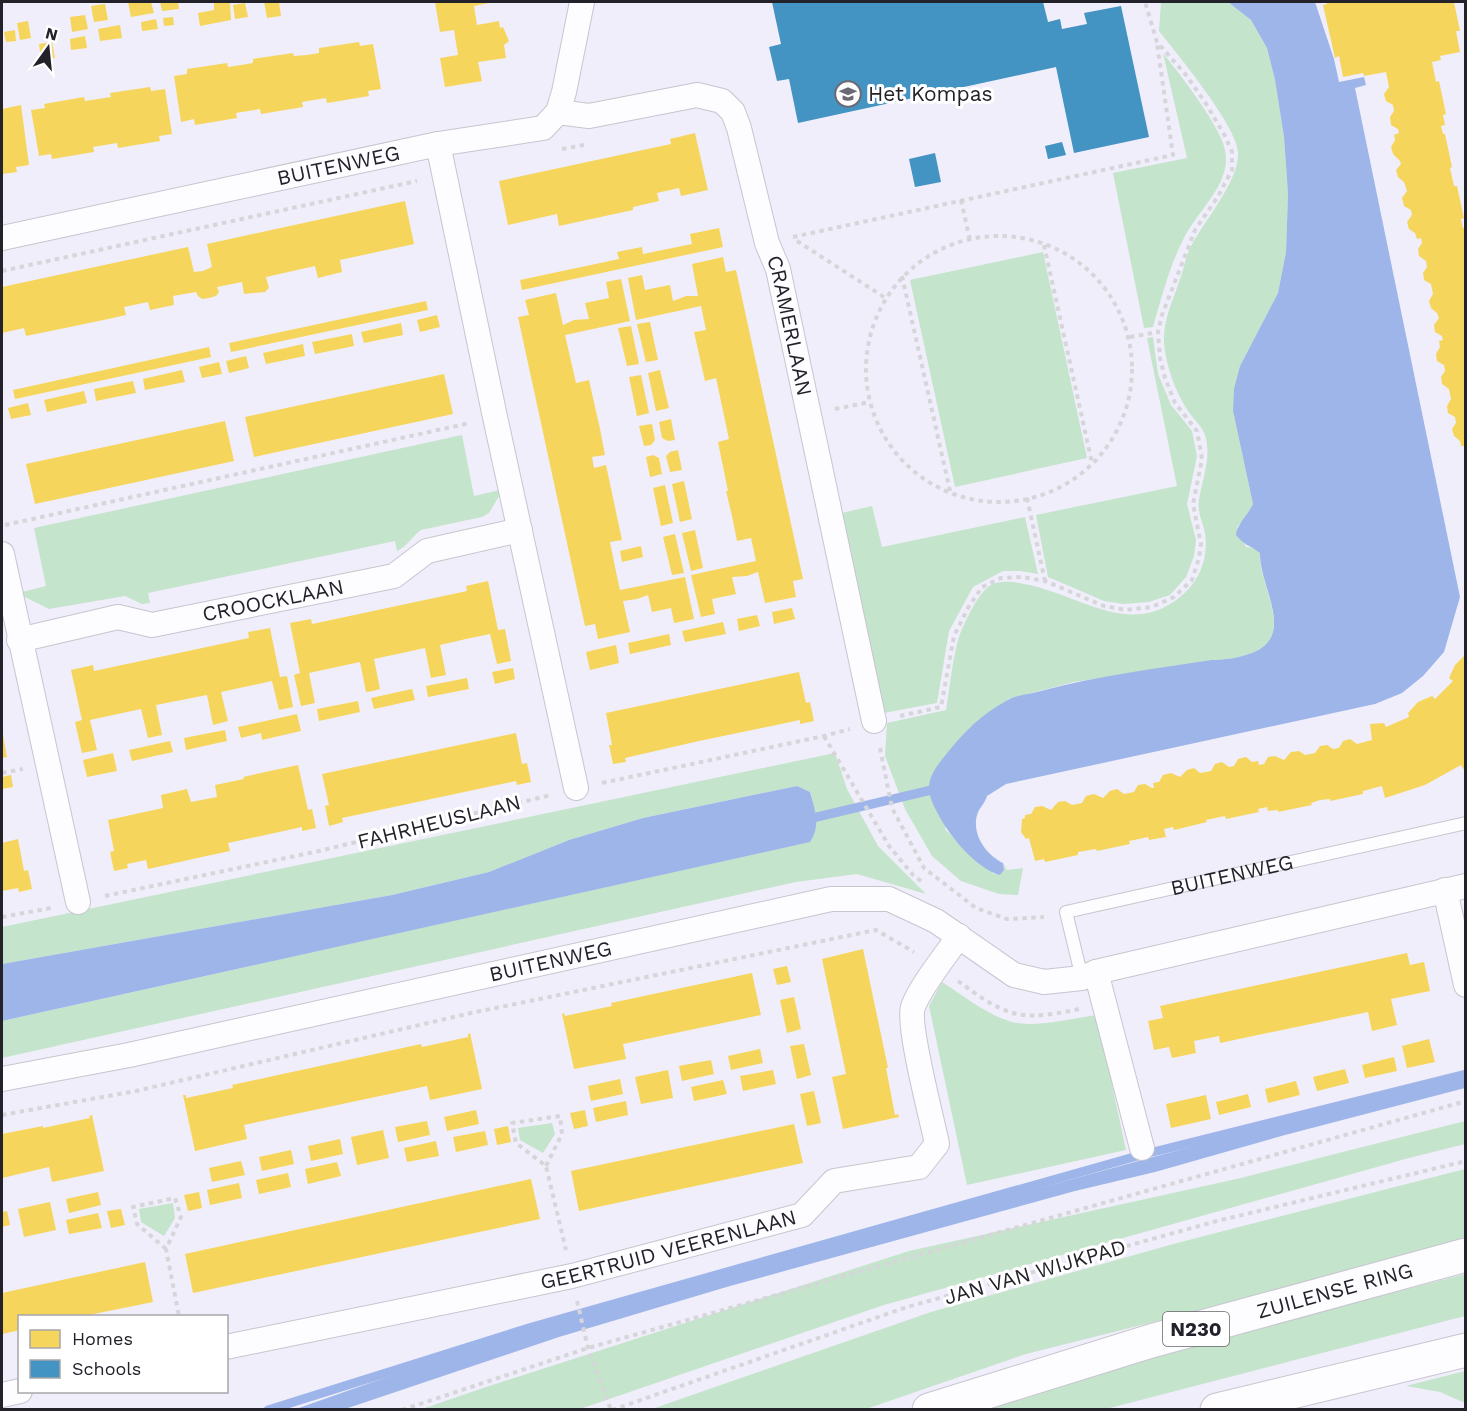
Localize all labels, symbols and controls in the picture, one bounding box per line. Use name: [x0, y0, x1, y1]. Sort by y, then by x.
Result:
north arrow: [18, 18, 78, 78]
text: N: [44, 23, 60, 45]
school or university icon: Het Kompas: [833, 79, 863, 109]
place label: Het Kompas: [868, 81, 993, 106]
street label: BUITENWEG: [275, 140, 402, 190]
street label: CRAMERLAAN: [762, 251, 818, 398]
street label: CROOCKLAAN: [200, 574, 346, 627]
street label: FAHRHEUSLAAN: [355, 789, 523, 854]
street label: BUITENWEG: [1168, 849, 1296, 900]
street label: BUITENWEG: [487, 935, 614, 987]
street label: GEERTRUID VEERENLAAN: [538, 1204, 799, 1294]
street label: JAN VAN WIJKPAD: [941, 1234, 1129, 1309]
street label: ZUILENSE RING: [1254, 1257, 1415, 1324]
road number: N230: [1163, 1312, 1229, 1346]
legend: [18, 1315, 228, 1393]
text: Homes: [72, 1328, 133, 1349]
text: Schools: [72, 1358, 141, 1379]

